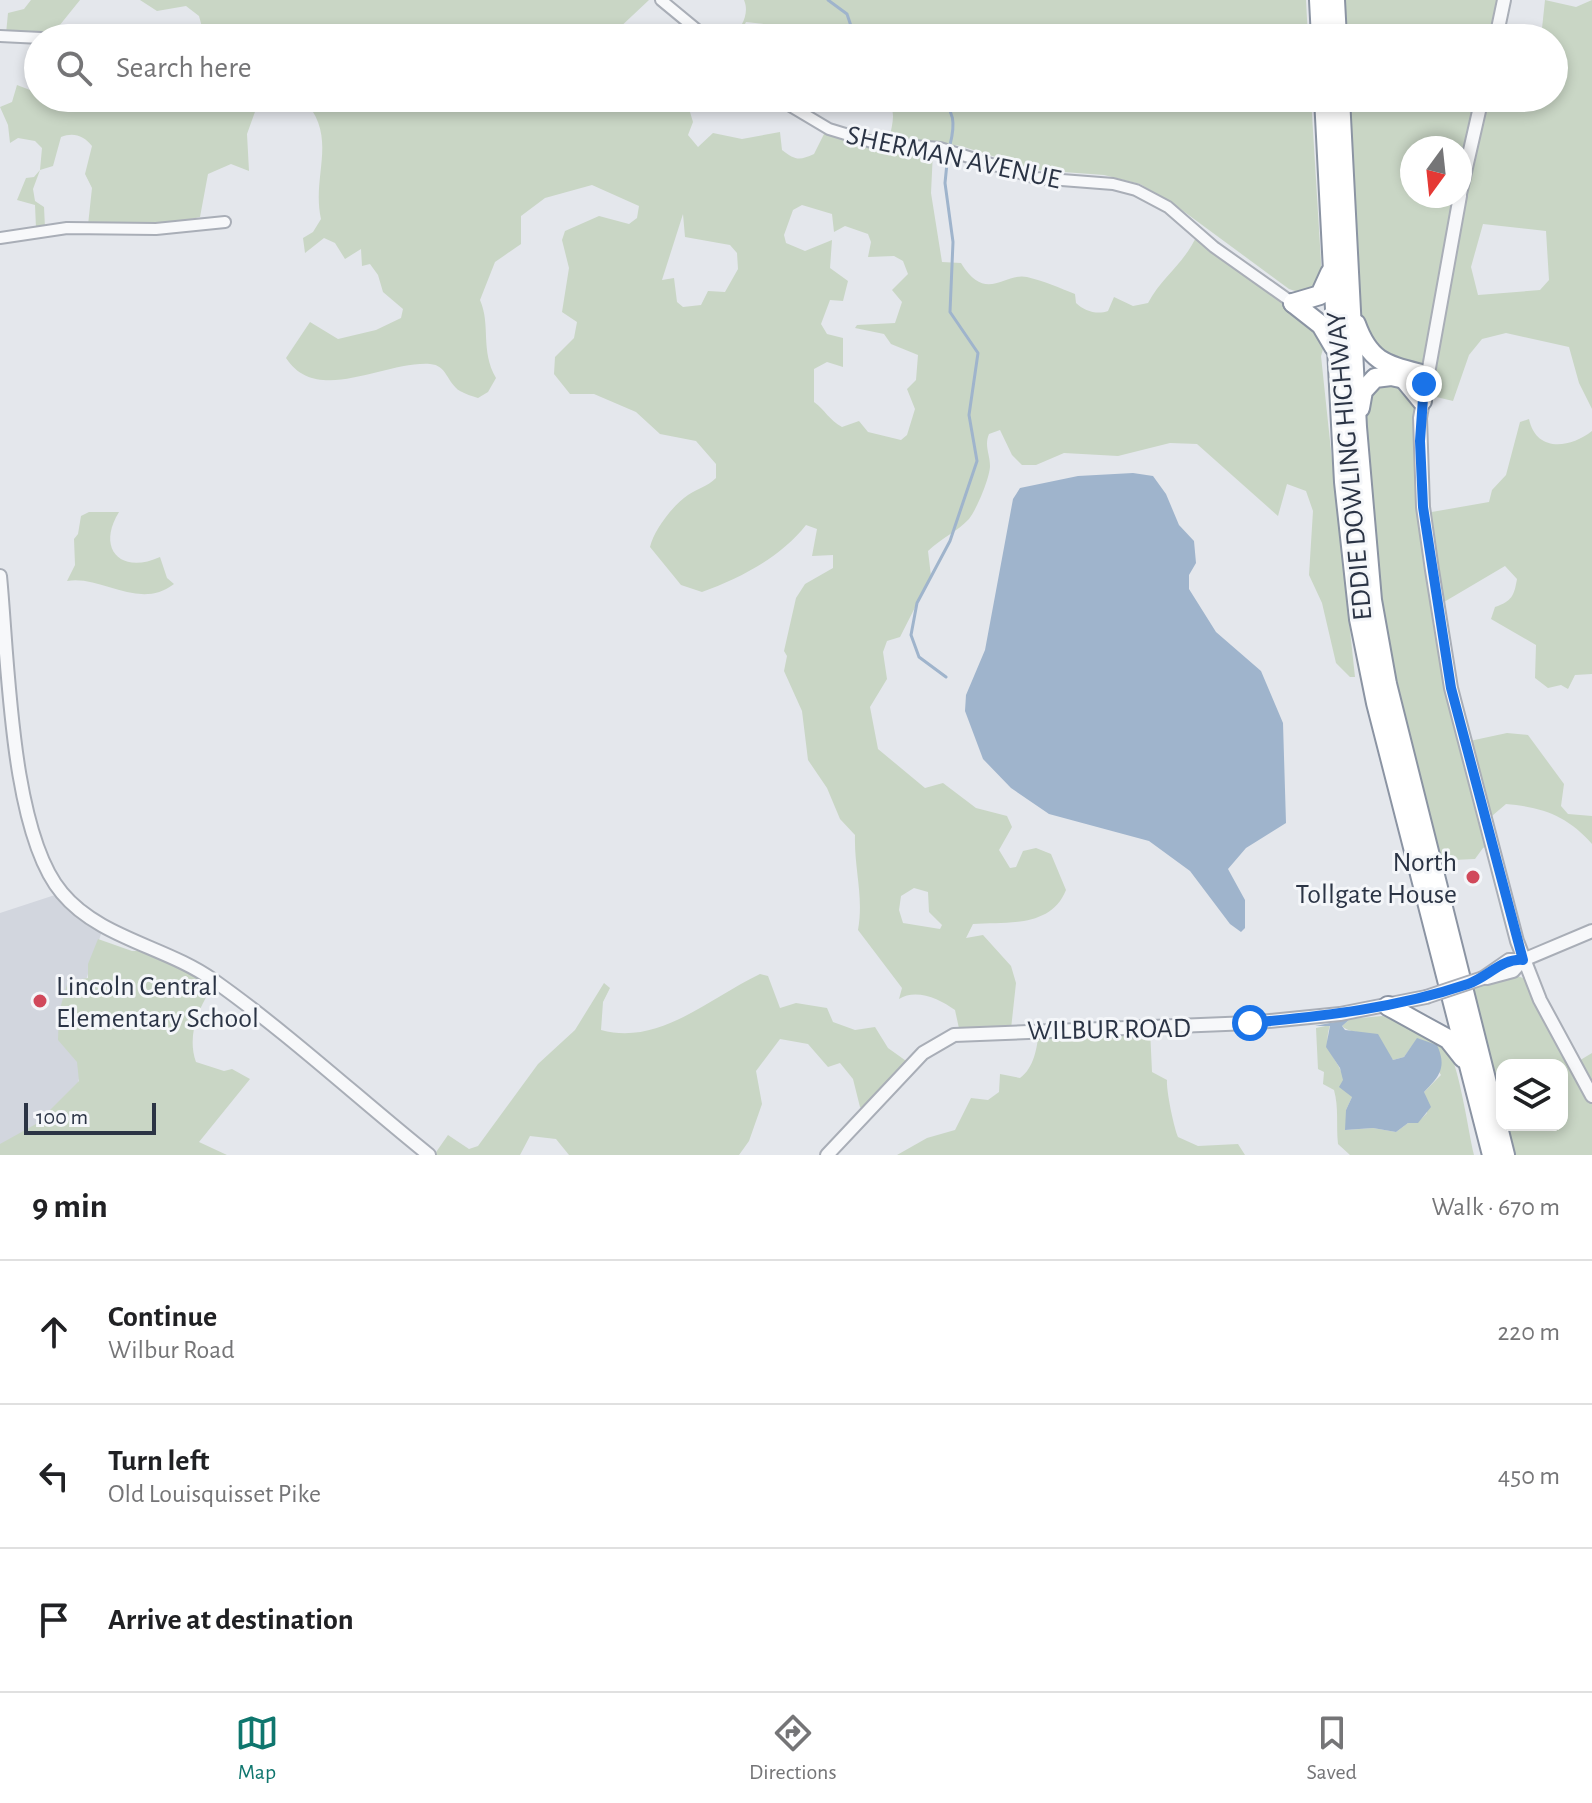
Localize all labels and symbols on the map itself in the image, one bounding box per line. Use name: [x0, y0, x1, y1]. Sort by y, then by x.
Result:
street label: SHERMAN AVENUE: [844, 122, 1063, 194]
north arrow: [1400, 136, 1472, 208]
street label: EDDIE DOWLING HIGHWAY: [1322, 310, 1377, 622]
route end: [1406, 366, 1442, 402]
place label: North Tollgate House: [1295, 849, 1457, 909]
marker: North Tollgate House: [1464, 868, 1482, 886]
place label: Lincoln Central Elementary School: [56, 973, 259, 1033]
marker: Lincoln Central Elementary School: [31, 992, 49, 1010]
route start: [1232, 1005, 1268, 1041]
street label: WILBUR ROAD: [1027, 1015, 1191, 1045]
scale bar: [24, 1099, 156, 1135]

